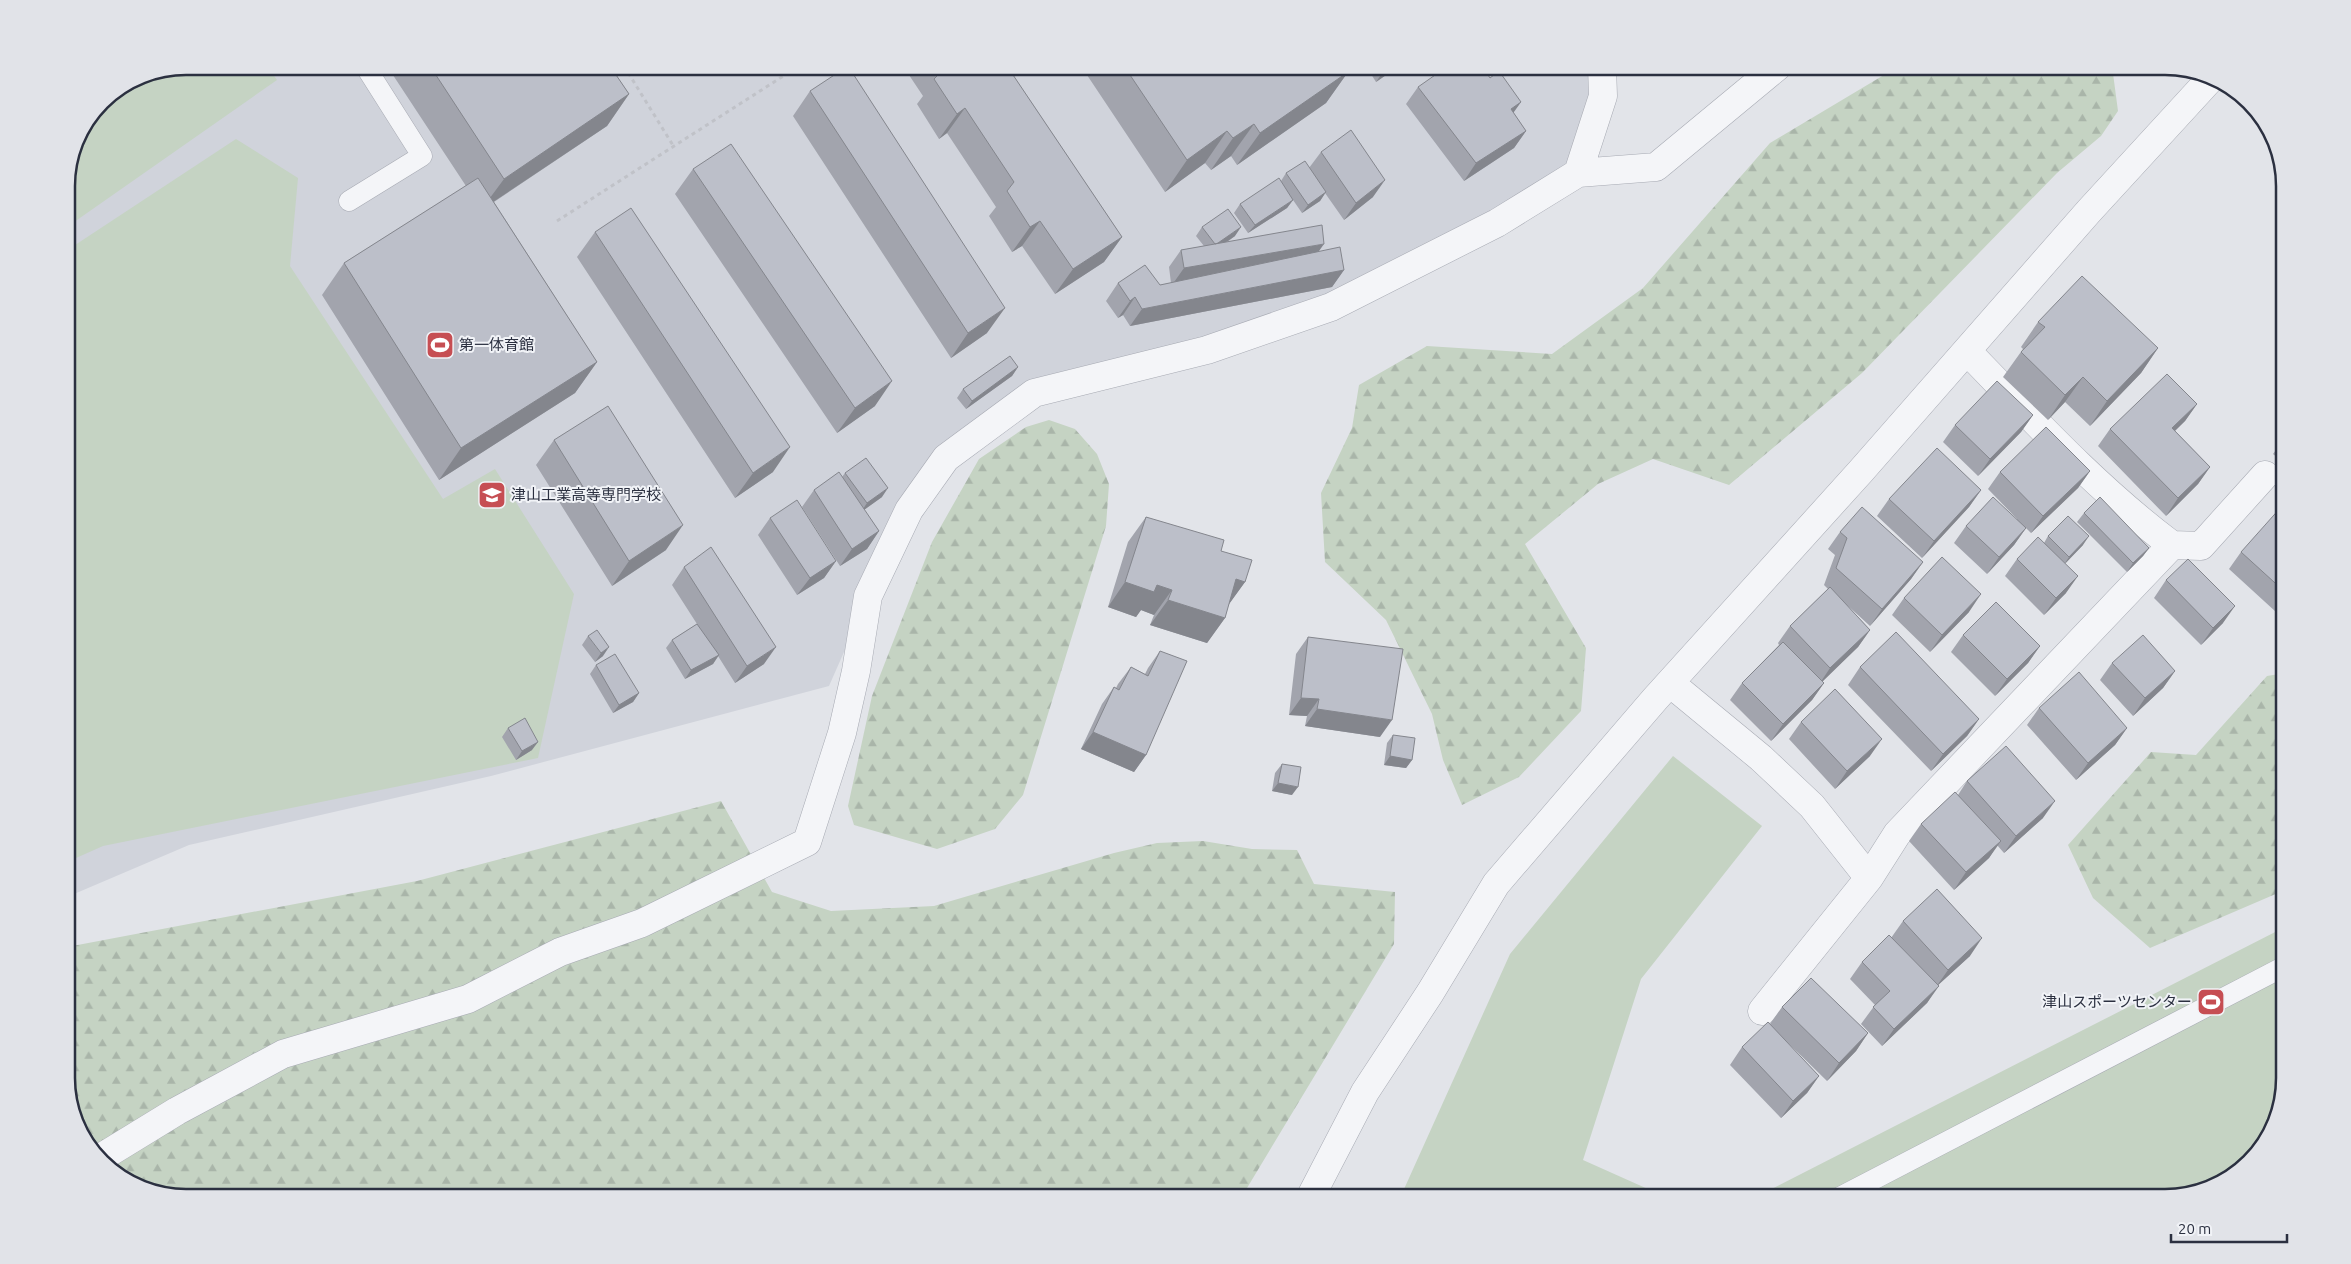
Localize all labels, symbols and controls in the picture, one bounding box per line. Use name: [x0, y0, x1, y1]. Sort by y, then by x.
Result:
sports icon: 第一体育館: [425, 330, 455, 360]
place label: 第一体育館: [459, 336, 534, 353]
school or university icon: 津山工業高等専門学校: [477, 480, 507, 510]
place label: 津山工業高等専門学校: [511, 486, 661, 503]
sports icon: 津山スポーツセンター: [2196, 987, 2226, 1017]
place label: 津山スポーツセンター: [2042, 993, 2192, 1010]
scale bar: [2171, 1212, 2287, 1244]
text: 20 m: [2178, 1220, 2211, 1237]

